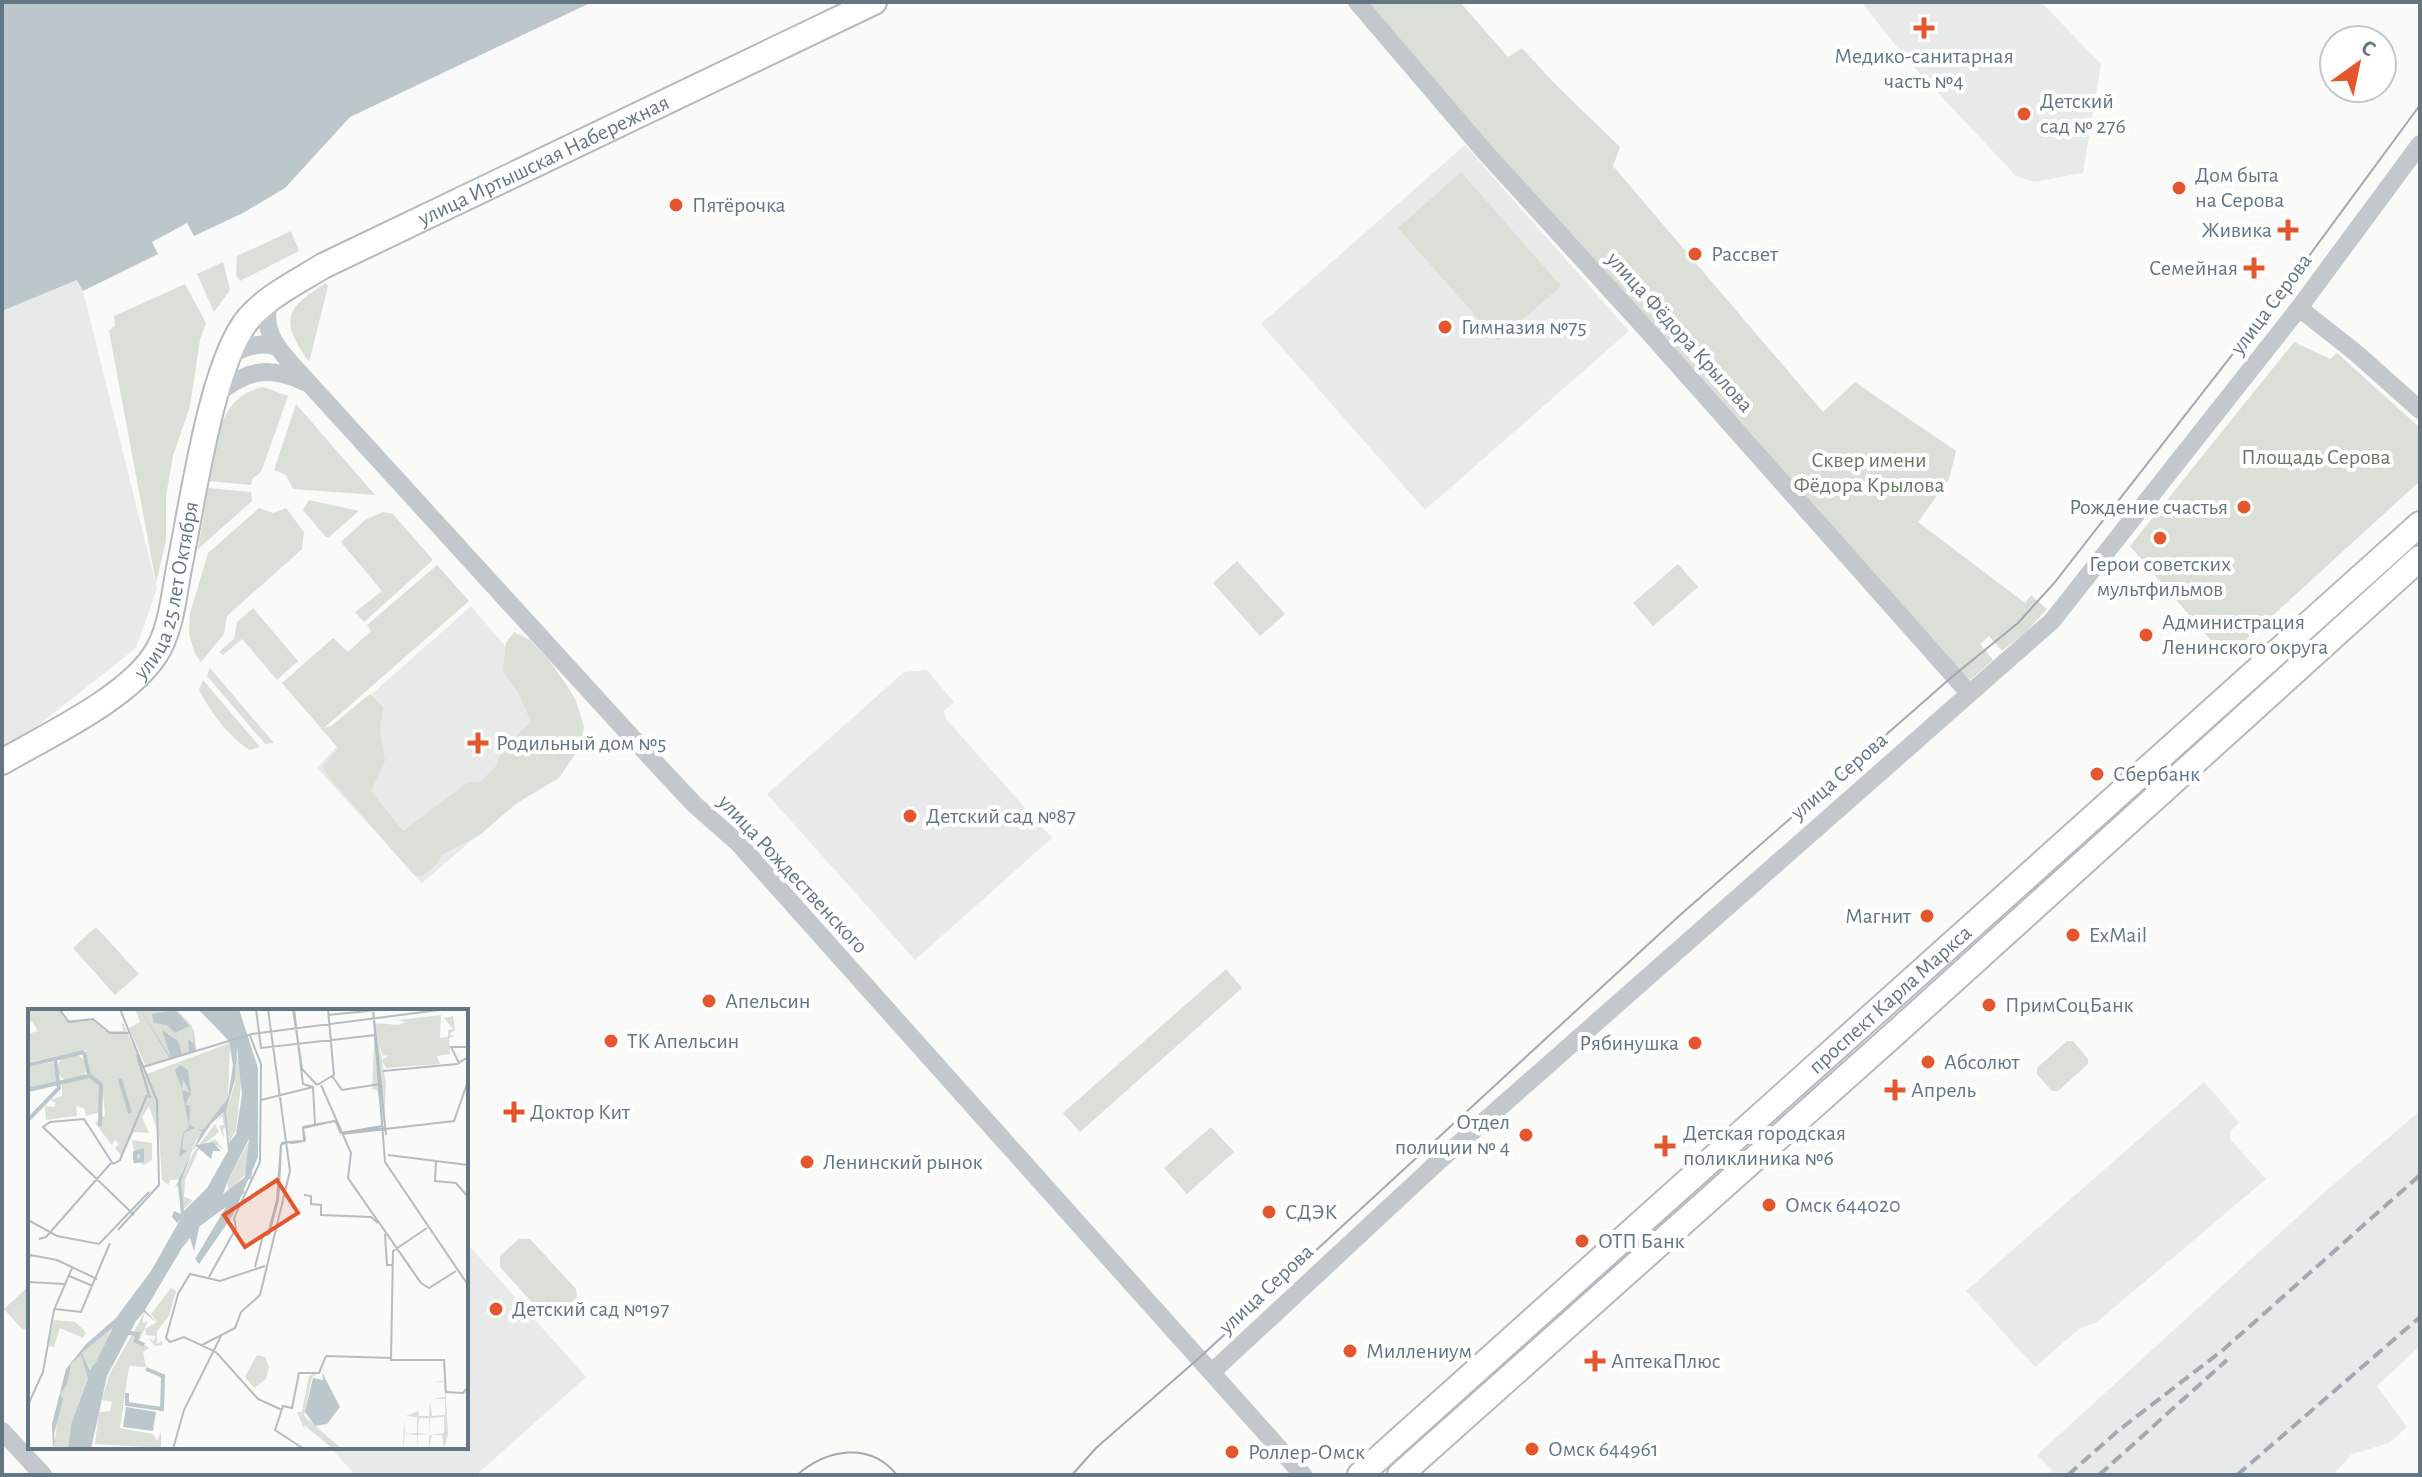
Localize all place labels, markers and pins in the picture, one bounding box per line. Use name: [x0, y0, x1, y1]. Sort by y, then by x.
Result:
marker: Медико-санитарная часть №4: [1913, 17, 1935, 39]
place label: Медико-санитарная часть №4: [1834, 45, 2014, 92]
place label: Детский сад № 276: [2040, 90, 2126, 137]
marker: Детский сад № 276: [2015, 105, 2033, 123]
place label: Дом быта на Серова: [2195, 164, 2284, 211]
marker: Дом быта на Серова: [2170, 179, 2188, 197]
place label: Пятёрочка: [692, 194, 786, 216]
marker: Пятёрочка: [667, 196, 685, 214]
place label: Живика: [2201, 219, 2272, 241]
marker: Живика: [2279, 221, 2297, 239]
place label: Рассвет: [1711, 243, 1779, 265]
marker: Рассвет: [1686, 245, 1704, 263]
place label: Семейная: [2149, 257, 2238, 279]
marker: Семейная: [2245, 259, 2263, 277]
place label: Гимназия №75: [1461, 316, 1587, 338]
marker: Гимназия №75: [1436, 318, 1454, 336]
place label: Рождение счастья: [2069, 496, 2228, 518]
marker: Рождение счастья: [2235, 498, 2253, 516]
marker: Герои советских мультфильмов: [2151, 529, 2169, 547]
place label: Герои советских мультфильмов: [2089, 553, 2231, 600]
place label: Администрация Ленинского округа: [2162, 611, 2328, 658]
marker: Администрация Ленинского округа: [2137, 626, 2155, 644]
marker: Родильный дом №5: [467, 732, 489, 754]
place label: Родильный дом №5: [496, 732, 666, 754]
place label: Сбербанк: [2113, 763, 2200, 785]
marker: Сбербанк: [2088, 765, 2106, 783]
place label: Детский сад №87: [926, 805, 1076, 827]
marker: Детский сад №87: [901, 807, 919, 825]
place label: Магнит: [1845, 905, 1912, 927]
marker: Магнит: [1918, 907, 1936, 925]
place label: ExMail: [2089, 924, 2147, 946]
marker: ExMail: [2064, 926, 2082, 944]
place label: Апельсин: [725, 990, 811, 1012]
marker: Апельсин: [700, 992, 718, 1010]
place label: ПримСоцБанк: [2005, 994, 2134, 1016]
marker: ПримСоцБанк: [1980, 996, 1998, 1014]
place label: ТК Апельсин: [627, 1030, 739, 1052]
marker: ТК Апельсин: [602, 1032, 620, 1050]
place label: Рябинушка: [1579, 1032, 1679, 1054]
marker: Рябинушка: [1686, 1034, 1704, 1052]
place label: Абсолют: [1944, 1051, 2021, 1073]
marker: Абсолют: [1919, 1053, 1937, 1071]
place label: Апрель: [1911, 1079, 1977, 1101]
marker: Апрель: [1886, 1081, 1904, 1099]
place label: Доктор Кит: [530, 1101, 631, 1123]
marker: Доктор Кит: [505, 1103, 523, 1121]
place label: Отдел полиции № 4: [1395, 1111, 1510, 1158]
place label: Детская городская поликлиника №6: [1683, 1122, 1846, 1169]
marker: Отдел полиции № 4: [1517, 1126, 1535, 1144]
marker: Детская городская поликлиника №6: [1654, 1135, 1676, 1157]
place label: Ленинский рынок: [823, 1151, 983, 1173]
marker: Ленинский рынок: [798, 1153, 816, 1171]
place label: Омск 644020: [1785, 1194, 1901, 1216]
marker: Омск 644020: [1760, 1196, 1778, 1214]
place label: СДЭК: [1285, 1201, 1337, 1223]
marker: СДЭК: [1260, 1203, 1278, 1221]
place label: ОТП Банк: [1598, 1230, 1685, 1252]
marker: ОТП Банк: [1573, 1232, 1591, 1250]
place label: Детский сад №197: [512, 1298, 669, 1320]
marker: Детский сад №197: [487, 1300, 505, 1318]
place label: Миллениум: [1366, 1340, 1472, 1362]
marker: Миллениум: [1341, 1342, 1359, 1360]
place label: АптекаПлюс: [1611, 1350, 1721, 1372]
marker: АптекаПлюс: [1586, 1352, 1604, 1370]
place label: Омск 644961: [1548, 1438, 1659, 1460]
marker: Омск 644961: [1523, 1440, 1541, 1458]
place label: Роллер-Омск: [1248, 1441, 1365, 1463]
marker: Роллер-Омск: [1223, 1443, 1241, 1461]

